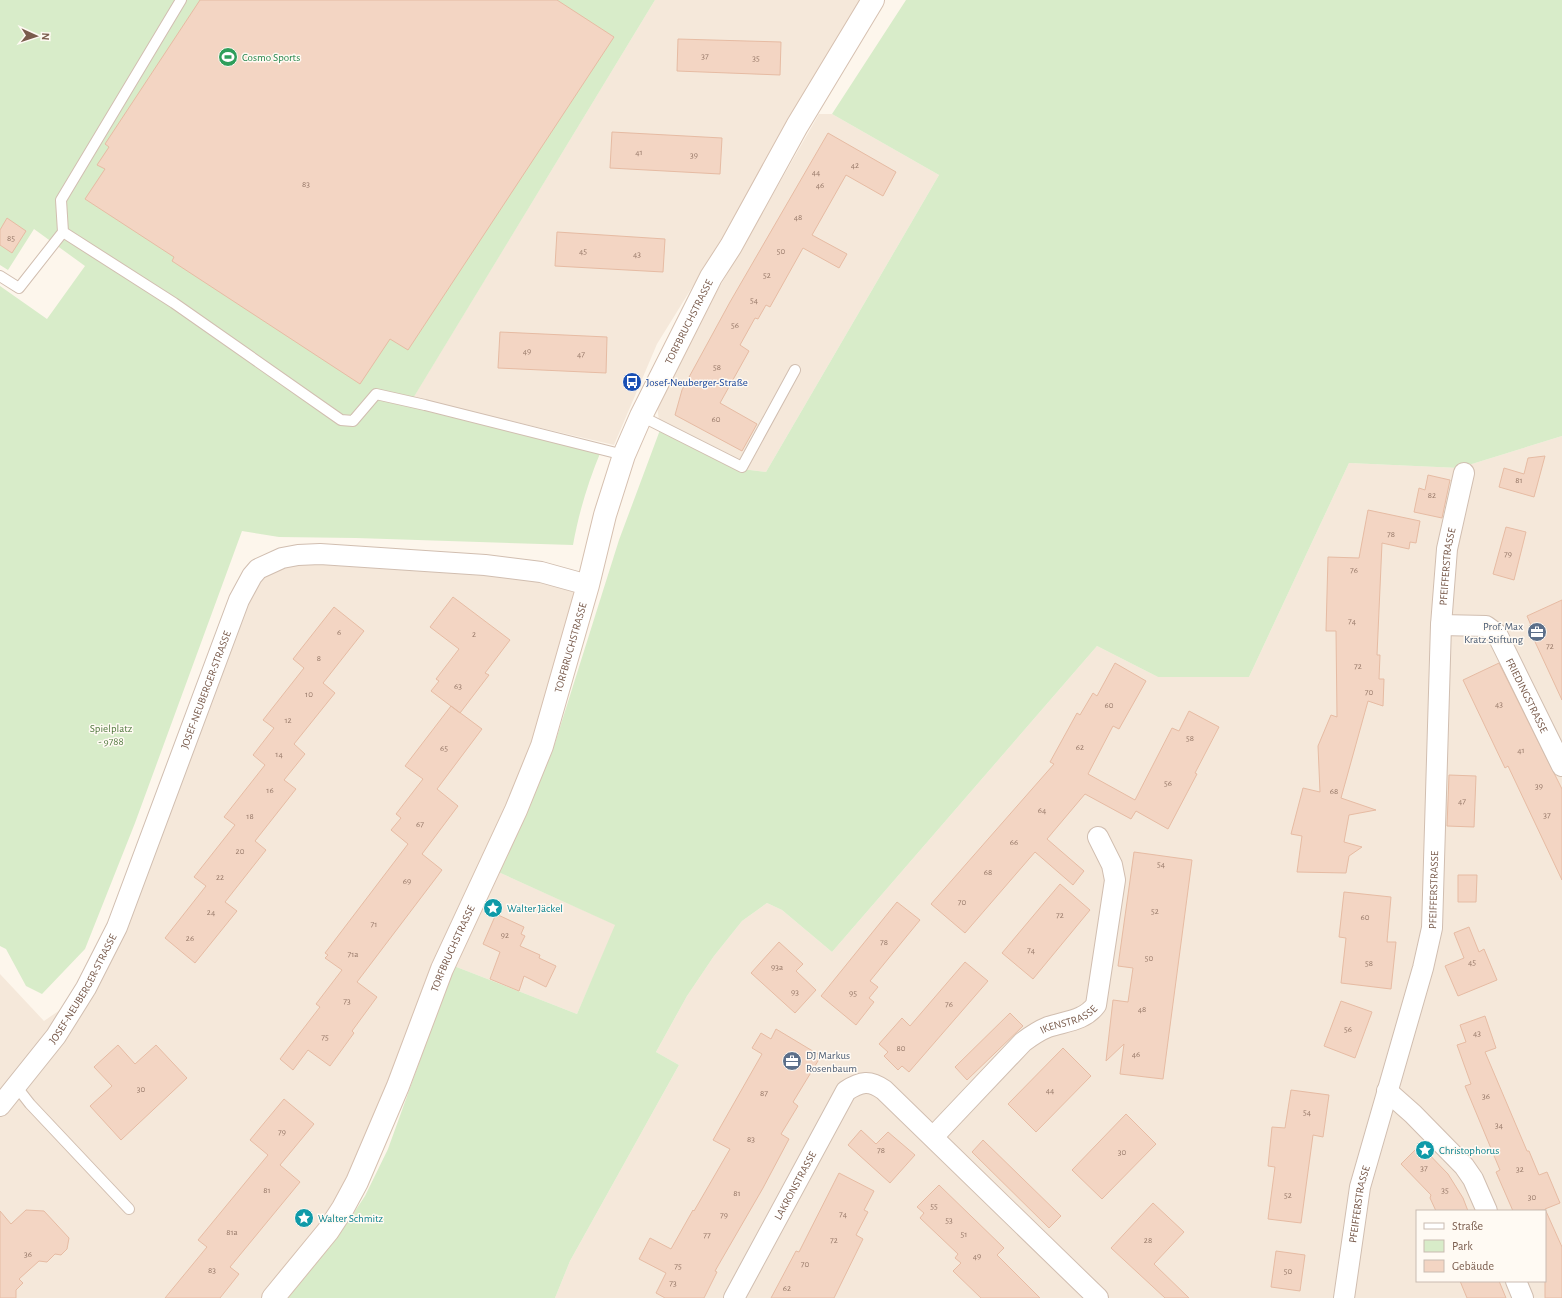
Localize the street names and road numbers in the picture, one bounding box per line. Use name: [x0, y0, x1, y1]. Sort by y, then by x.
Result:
street label: TORFBRUCHSTRASSE: [663, 277, 715, 366]
street label: PFEIFFERSTRASSE: [1437, 526, 1457, 606]
street label: TORFBRUCHSTRASSE: [552, 600, 588, 694]
street label: JOSEF-NEUBERGER-STRASSE: [179, 629, 233, 750]
street label: FRIEDINGSTRASSE: [1504, 656, 1551, 735]
street label: PFEIFFERSTRASSE: [1426, 850, 1440, 929]
street label: TORFBRUCHSTRASSE: [428, 903, 477, 993]
street label: JOSEF-NEUBERGER-STRASSE: [47, 931, 118, 1046]
street label: IKENSTRASSE: [1038, 1002, 1099, 1035]
street label: LAKRONSTRASSE: [772, 1149, 818, 1222]
street label: PFEIFFERSTRASSE: [1347, 1164, 1372, 1244]

